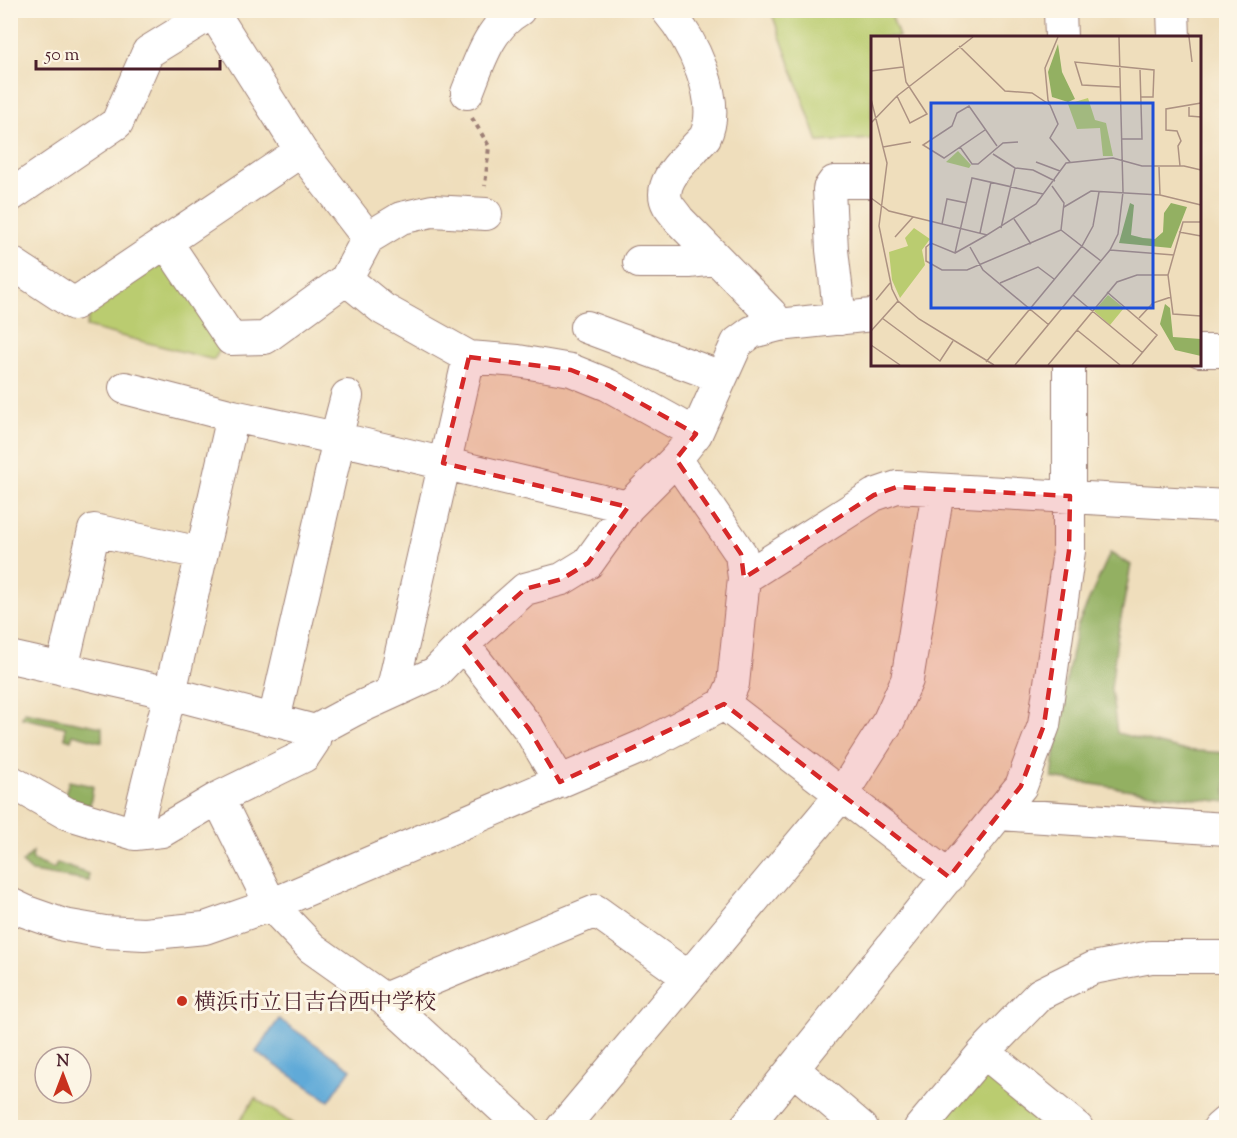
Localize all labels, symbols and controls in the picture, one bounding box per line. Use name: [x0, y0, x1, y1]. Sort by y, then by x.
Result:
scale bar: [36, 33, 220, 71]
inset map: [871, 36, 1201, 366]
text: 50 m: [44, 43, 80, 69]
place label: 横浜市立日吉台西中学校: [194, 988, 436, 1020]
marker: 横浜市立日吉台西中学校: [175, 994, 189, 1008]
north arrow: [33, 1045, 93, 1105]
text: N: [57, 1051, 70, 1074]

